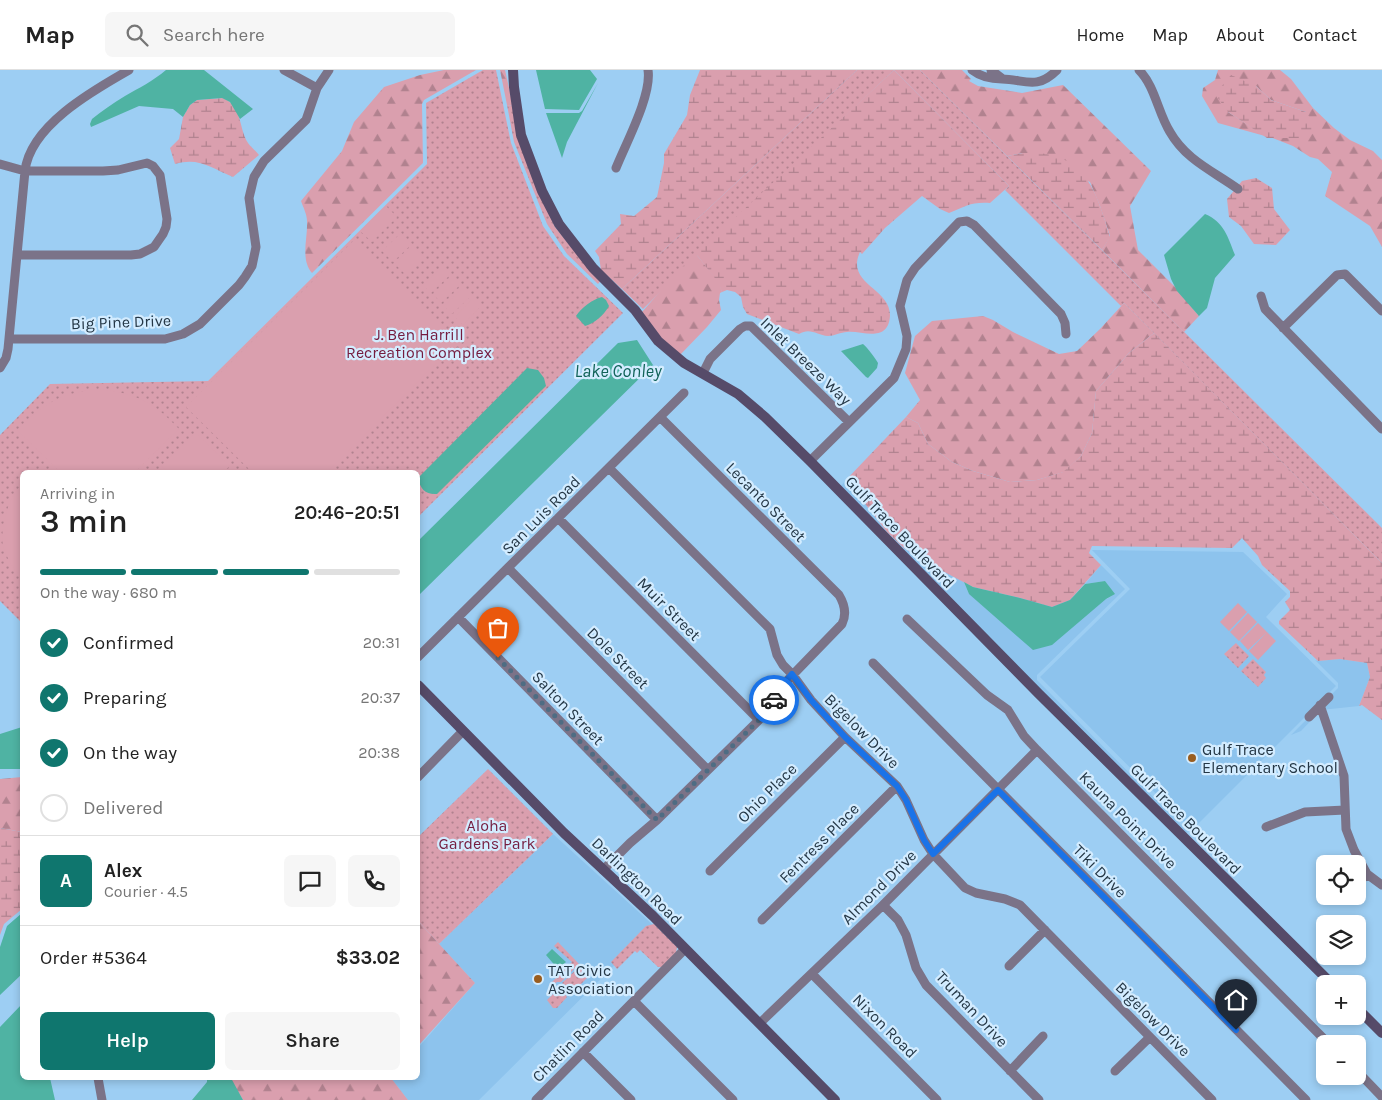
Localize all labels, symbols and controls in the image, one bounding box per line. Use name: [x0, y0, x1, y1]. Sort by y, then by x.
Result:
search box: [105, 12, 455, 57]
text: Map: [25, 21, 75, 49]
icon: search: [123, 21, 151, 49]
text: Search here: [163, 24, 265, 46]
text: Home: [1076, 24, 1124, 46]
text: Map: [1152, 24, 1188, 46]
text: About: [1216, 24, 1265, 46]
text: Contact: [1293, 24, 1357, 46]
street label: Big Pine Drive: [71, 311, 171, 333]
street label: Inlet Breeze Way: [757, 313, 856, 409]
park label: J. Ben Harrill Recreation Complex: [346, 325, 492, 362]
water label: Lake Conley: [574, 360, 663, 382]
street label: Lecanto Street: [722, 458, 810, 546]
street label: San Luis Road: [498, 472, 584, 558]
street label: Gulf Trace Boulevard: [842, 472, 958, 592]
text: Arriving in: [40, 484, 115, 503]
text: 20:46–20:51: [294, 502, 400, 524]
text: 3 min: [40, 503, 128, 540]
street label: Muir Street: [633, 573, 705, 645]
text: On the way · 680 m: [40, 583, 177, 602]
pin: [477, 607, 519, 658]
icon: bag: [484, 614, 512, 642]
street label: Dole Street: [583, 623, 653, 693]
icon: check: [40, 629, 68, 657]
text: Confirmed: [83, 632, 174, 654]
text: 20:31: [363, 633, 400, 652]
street label: Salton Street: [528, 667, 608, 749]
courier: [749, 675, 799, 725]
icon: check: [40, 684, 68, 712]
icon: car: [760, 686, 788, 714]
text: Preparing: [83, 687, 166, 709]
text: 20:37: [361, 688, 400, 707]
street label: Bigelow Drive: [821, 690, 903, 772]
icon: check: [40, 739, 68, 767]
place label: Gulf Trace Elementary School: [1202, 740, 1338, 777]
text: On the way: [83, 742, 177, 764]
text: 20:38: [358, 743, 400, 762]
marker: Gulf Trace Elementary School: [1186, 752, 1198, 764]
street label: Ohio Place: [733, 759, 801, 827]
street label: Gulf Trace Boulevard: [1127, 760, 1245, 878]
street label: Kauna Point Drive: [1075, 767, 1181, 873]
text: Delivered: [83, 797, 163, 819]
street label: Fentress Place: [775, 799, 863, 887]
park label: Aloha Gardens Park: [439, 816, 535, 853]
street label: Darlington Road: [588, 833, 686, 929]
street label: Tiki Drive: [1069, 840, 1131, 902]
street label: Almond Drive: [838, 846, 920, 928]
button: chat: [284, 855, 336, 907]
button: phone: [348, 855, 400, 907]
map controls: [1316, 855, 1366, 1085]
button: locate: [1316, 855, 1366, 905]
text: Alex: [104, 860, 142, 882]
text: A: [60, 870, 72, 892]
text: Courier · 4.5: [104, 882, 188, 901]
button: layers: [1316, 915, 1366, 965]
text: Order #5364: [40, 947, 147, 969]
text: $33.02: [336, 947, 400, 969]
place label: TAT Civic Association: [548, 961, 634, 998]
street label: Truman Drive: [932, 967, 1012, 1051]
marker: TAT Civic Association: [532, 973, 544, 985]
button: +: [1316, 975, 1366, 1025]
street label: Bigelow Drive: [1112, 978, 1194, 1060]
pin: [1215, 979, 1257, 1030]
icon: home: [1222, 986, 1250, 1014]
street label: Nixon Road: [849, 990, 921, 1062]
street label: Chatlin Road: [528, 1006, 608, 1086]
button: Help: [40, 1012, 215, 1070]
button: Share: [225, 1012, 400, 1070]
button: −: [1316, 1035, 1366, 1085]

